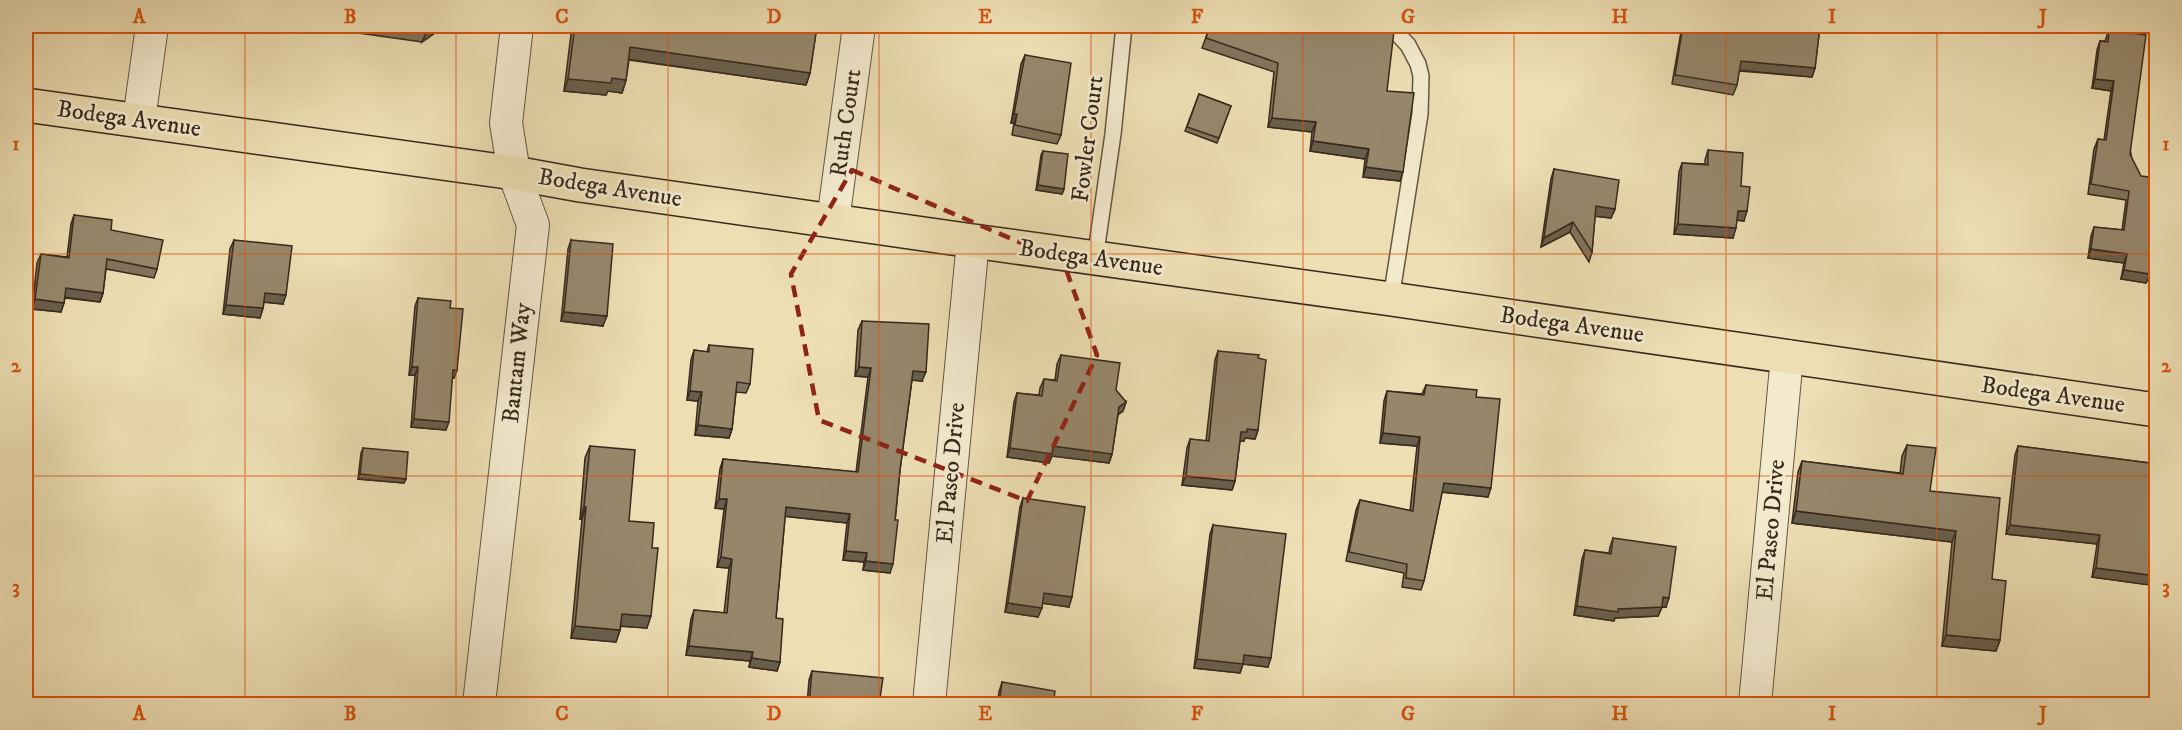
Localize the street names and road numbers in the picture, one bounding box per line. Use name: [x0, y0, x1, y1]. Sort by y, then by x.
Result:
street label: Ruth Court: [824, 67, 868, 179]
street label: Fowler Court: [1065, 74, 1111, 204]
street label: Bodega Avenue: [55, 94, 203, 144]
street label: Bodega Avenue: [536, 162, 684, 214]
street label: Bodega Avenue: [1017, 233, 1165, 283]
street label: Bodega Avenue: [1498, 300, 1646, 350]
street label: Bantam Way: [496, 301, 538, 425]
street label: Bodega Avenue: [1979, 370, 2127, 420]
street label: El Paseo Drive: [930, 401, 972, 545]
street label: El Paseo Drive: [1750, 458, 1792, 602]

